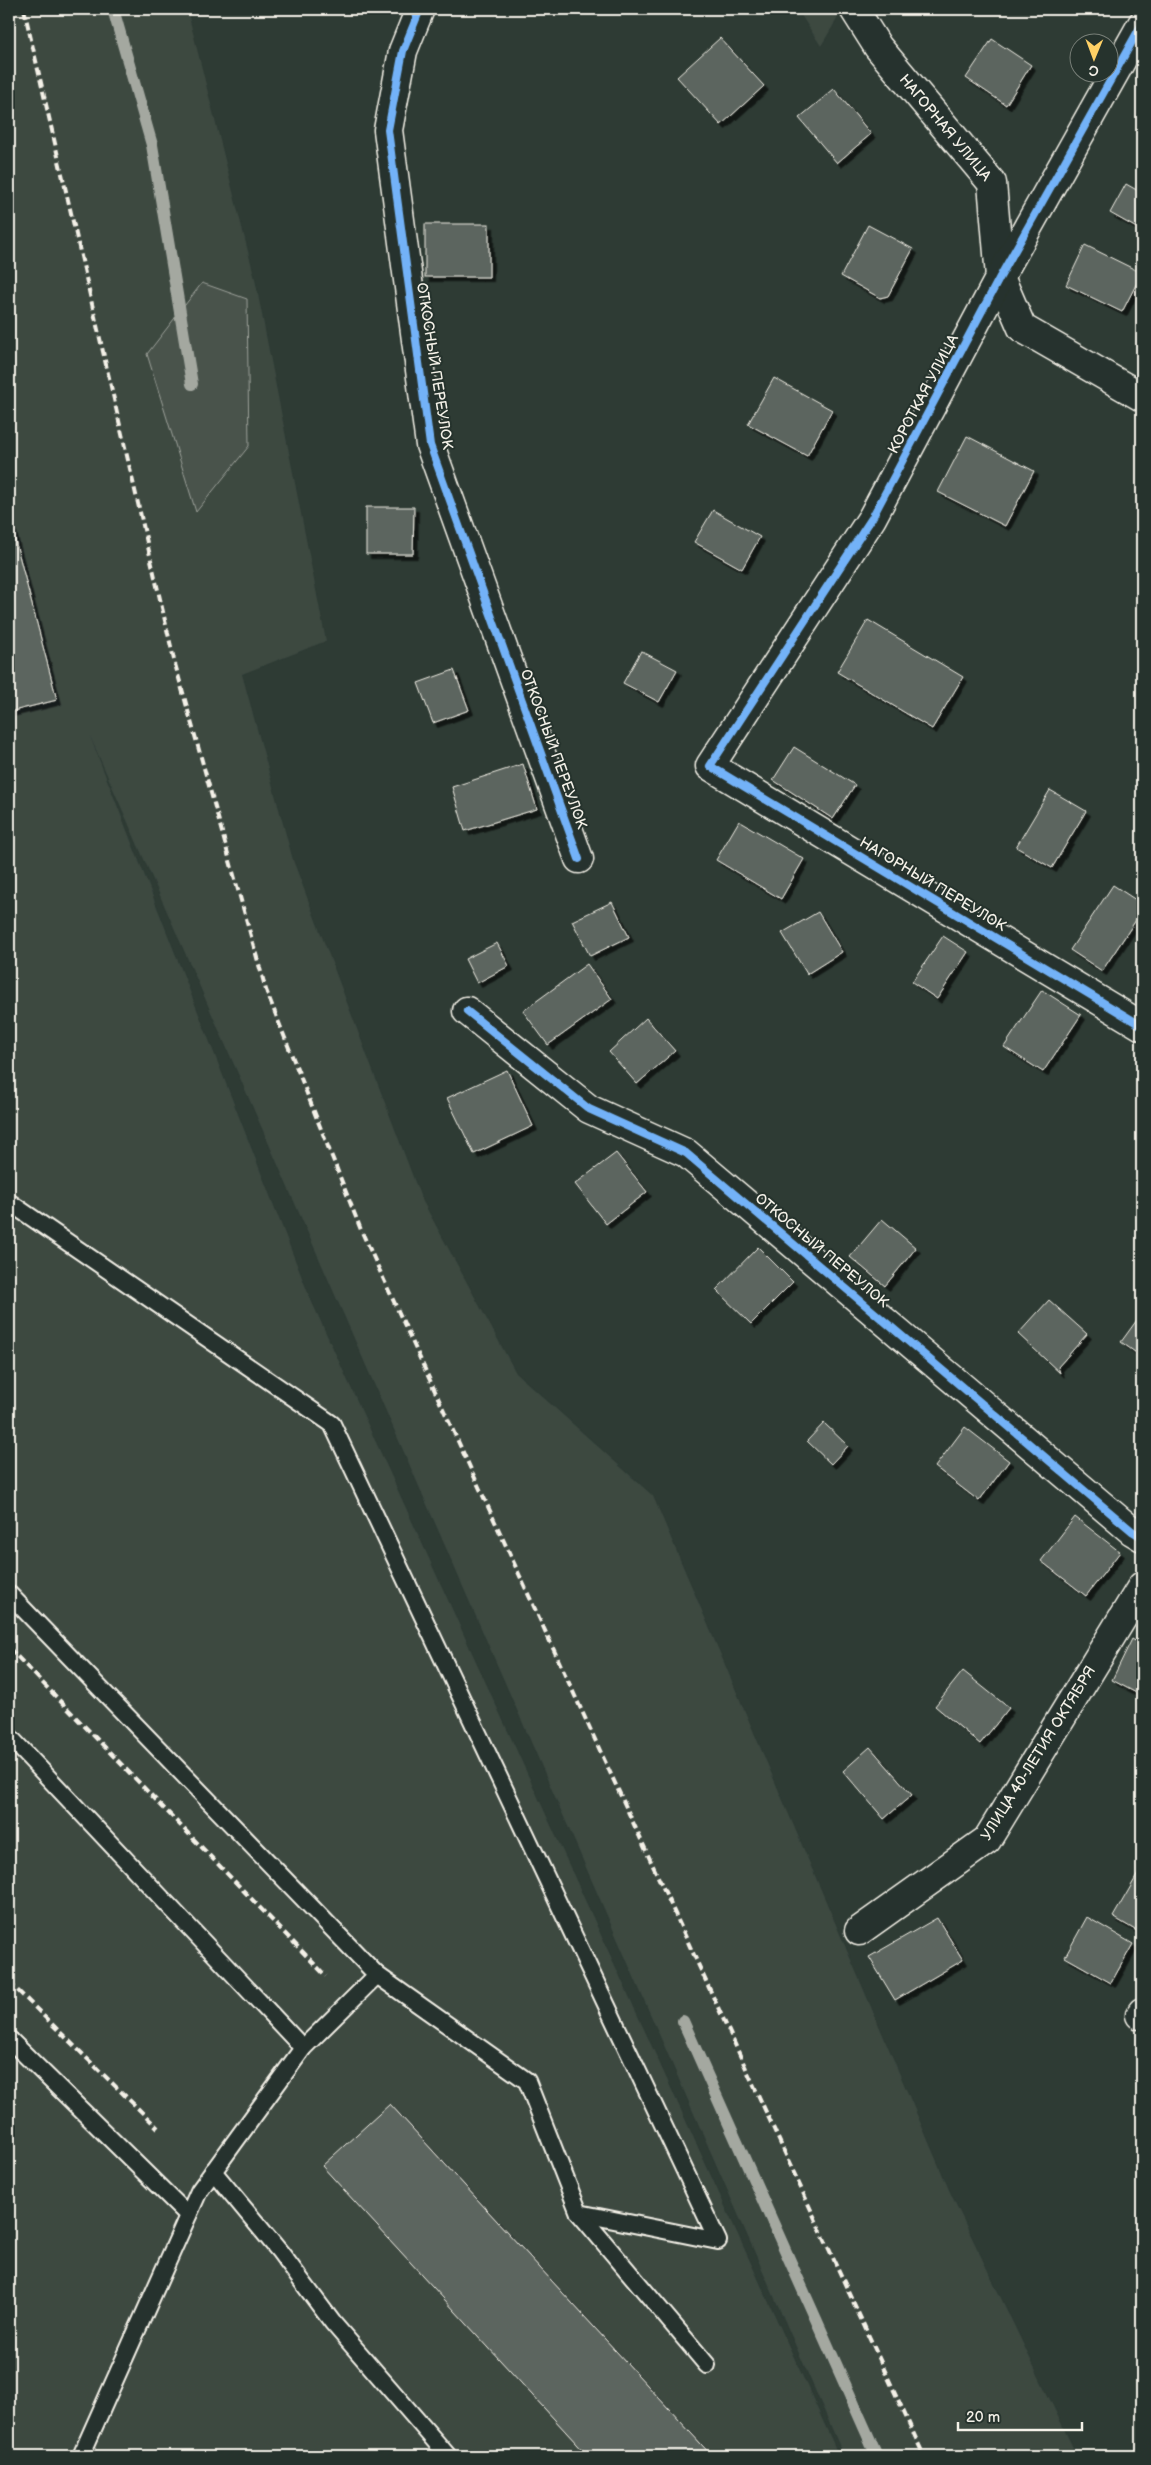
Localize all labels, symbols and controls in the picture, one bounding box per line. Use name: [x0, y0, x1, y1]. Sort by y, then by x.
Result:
north arrow: [1068, 32, 1118, 82]
text: С: [1089, 62, 1099, 79]
street label: НАГОРНАЯ УЛИЦА: [895, 70, 996, 186]
street label: ОТКОСНЫЙ ПЕРЕУЛОК: [412, 281, 457, 451]
street label: КОРОТКАЯ УЛИЦА: [884, 330, 963, 457]
street label: ОТКОСНЫЙ ПЕРЕУЛОК: [516, 667, 591, 832]
street label: НАГОРНЫЙ ПЕРЕУЛОК: [856, 833, 1010, 936]
street label: ОТКОСНЫЙ ПЕРЕУЛОК: [751, 1189, 893, 1312]
street label: УЛИЦА 40-ЛЕТИЯ ОКТЯБРЯ: [977, 1662, 1100, 1844]
scale bar: [958, 2400, 1082, 2432]
text: 20 m: [966, 2408, 1000, 2427]

